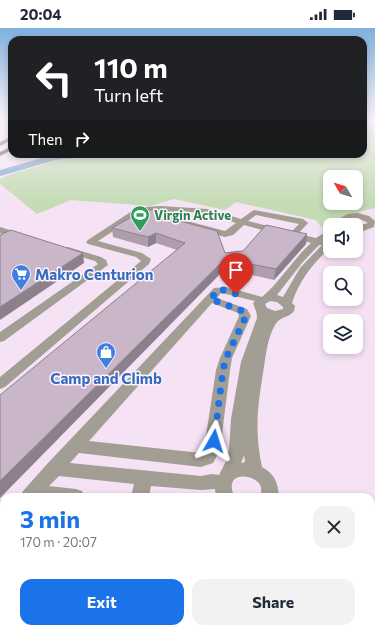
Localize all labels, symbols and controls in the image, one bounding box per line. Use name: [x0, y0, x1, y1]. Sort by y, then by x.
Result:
text: 20:04: [20, 5, 62, 23]
text: 110 m: [94, 50, 168, 84]
icon: left: [28, 52, 80, 104]
text: Turn left: [94, 84, 163, 106]
icon: right: [71, 128, 93, 150]
text: Then: [28, 130, 63, 148]
north arrow: [323, 170, 363, 210]
map controls: [323, 170, 363, 354]
sports icon: Virgin Active: [129, 204, 151, 232]
place label: Virgin Active: [154, 207, 231, 223]
button: sound: [323, 218, 363, 258]
pin: [219, 253, 253, 294]
icon: arrive: [225, 259, 247, 281]
supermarket icon: Makro Centurion: [10, 263, 32, 291]
place label: Makro Centurion: [35, 265, 153, 283]
button: search: [323, 266, 363, 306]
button: layers: [323, 314, 363, 354]
shop icon: Camp and Climb: [95, 341, 117, 369]
place label: Camp and Climb: [50, 369, 162, 387]
position arrow: [193, 420, 235, 462]
text: 3 min: [20, 504, 80, 533]
button: close: [313, 506, 355, 548]
text: 170 m · 20:07: [20, 534, 97, 550]
button: Exit: [20, 579, 184, 625]
button: Share: [192, 579, 355, 625]

